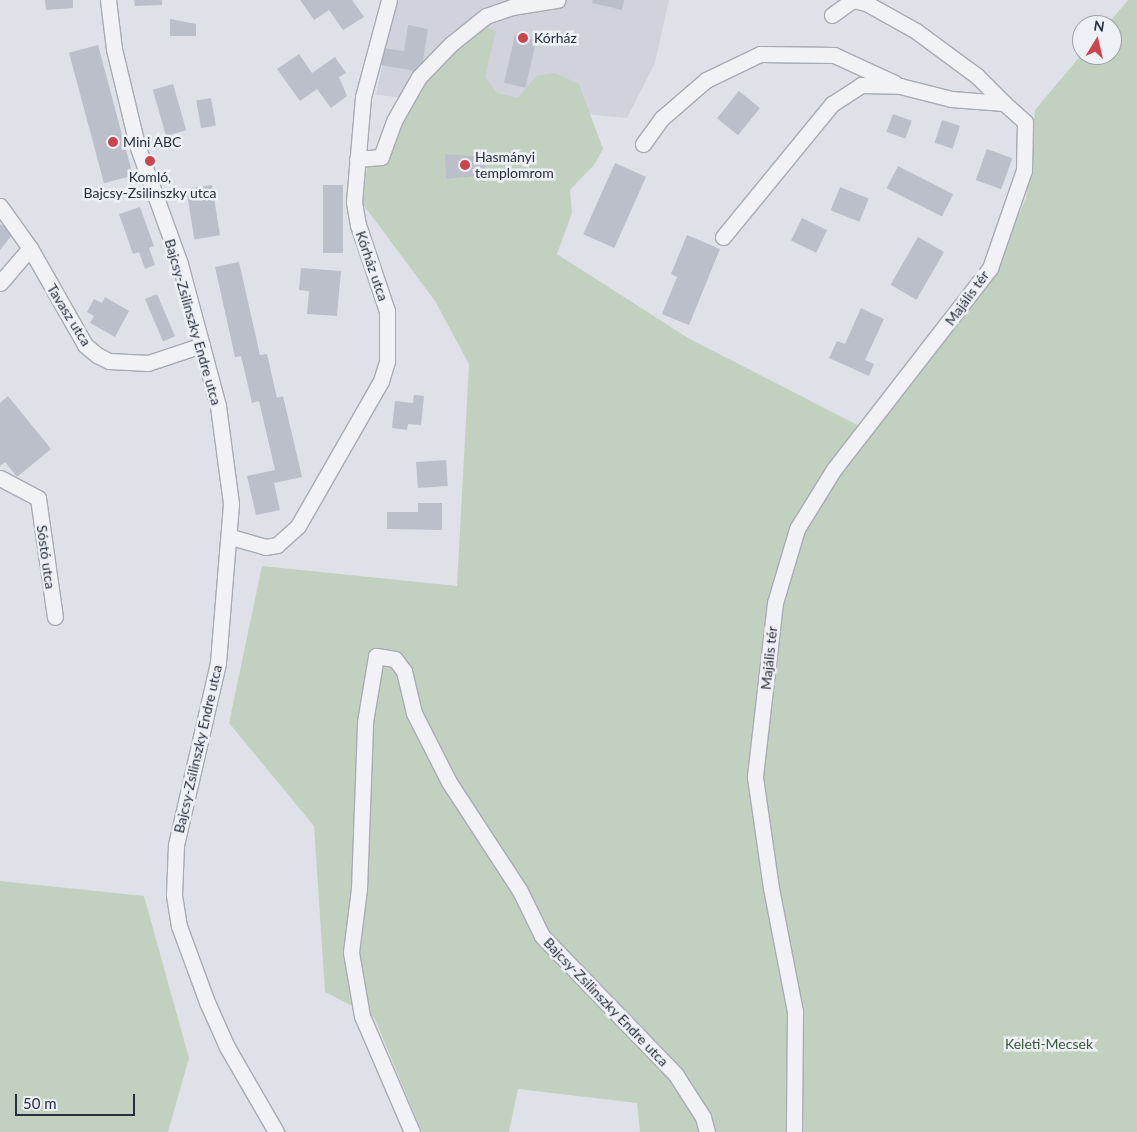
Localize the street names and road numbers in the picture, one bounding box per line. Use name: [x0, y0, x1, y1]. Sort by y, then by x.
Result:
street label: Kórház utca: [352, 229, 392, 303]
street label: Bajcsy-Zsilinszky Endre utca: [161, 237, 225, 407]
street label: Majális tér: [941, 267, 993, 329]
street label: Tavasz utca: [43, 281, 95, 349]
street label: Sóstó utca: [33, 524, 59, 590]
street label: Majális tér: [757, 625, 781, 691]
street label: Bajcsy-Zsilinszky Endre utca: [170, 663, 226, 835]
street label: Bajcsy-Zsilinszky Endre utca: [540, 934, 672, 1070]

